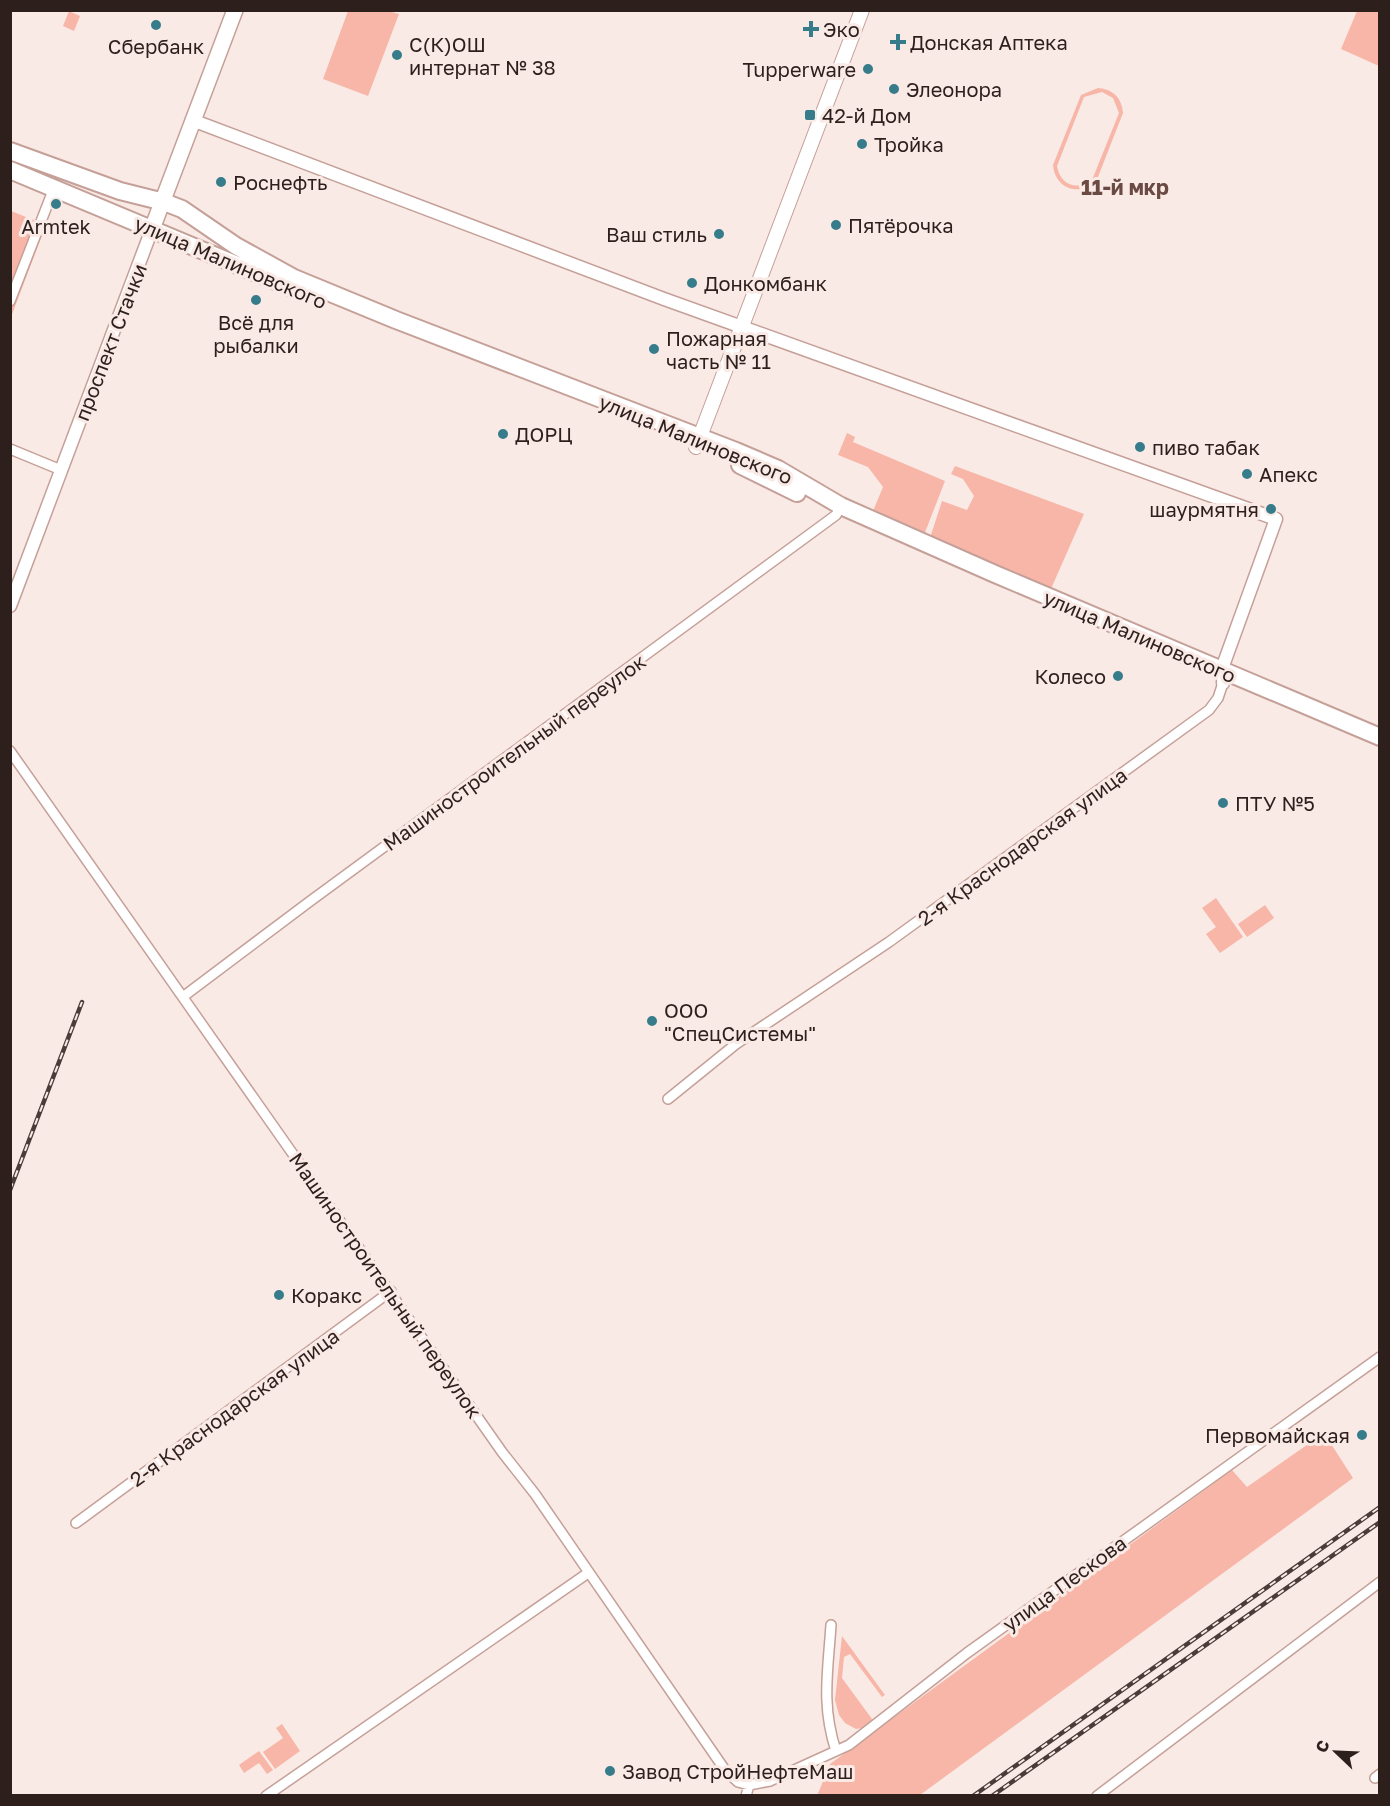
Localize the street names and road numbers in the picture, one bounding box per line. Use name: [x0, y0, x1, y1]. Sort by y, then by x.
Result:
street label: улица Малиновского: [131, 211, 331, 313]
street label: проспект Стачки: [69, 260, 151, 424]
street label: улица Малиновского: [596, 389, 796, 489]
street label: улица Малиновского: [1040, 585, 1240, 687]
street label: Машиностроительный переулок: [378, 649, 650, 855]
street label: 2-я Краснодарская улица: [913, 762, 1131, 930]
street label: Машиностроительный переулок: [285, 1148, 487, 1422]
street label: 2-я Краснодарская улица: [125, 1323, 343, 1491]
street label: улица Пескова: [998, 1530, 1130, 1636]

